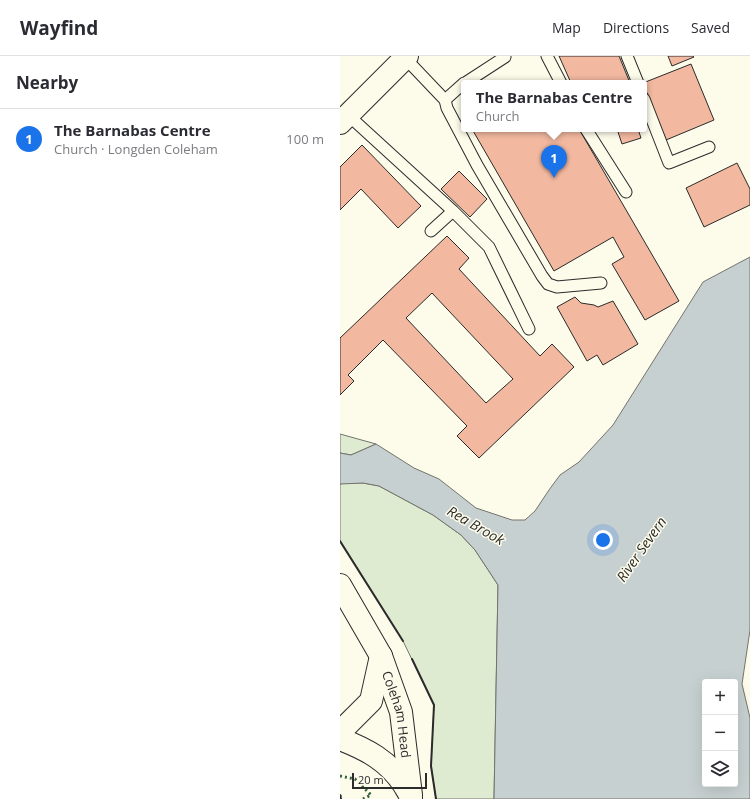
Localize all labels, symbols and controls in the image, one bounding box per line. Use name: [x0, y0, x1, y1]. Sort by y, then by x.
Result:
text: Wayfind: [20, 15, 98, 41]
text: Map: [552, 18, 581, 37]
text: Directions: [603, 18, 669, 37]
text: Saved: [691, 18, 730, 37]
text: Nearby: [16, 71, 78, 94]
popup: [461, 80, 647, 132]
text: The Barnabas Centre: [476, 87, 632, 107]
text: Church: [476, 107, 519, 125]
text: The Barnabas Centre: [54, 120, 211, 140]
text: 1: [25, 130, 33, 148]
text: 100 m: [286, 130, 324, 148]
text: Church · Longden Coleham: [54, 140, 218, 158]
pin: 1: [541, 145, 567, 178]
water label: Rea Brook: [444, 501, 509, 550]
water label: River Severn: [612, 513, 670, 585]
your location: [593, 530, 613, 550]
street label: Coleham Head: [378, 668, 415, 759]
map controls: [702, 679, 738, 787]
button: +: [702, 679, 738, 715]
button: −: [702, 715, 738, 751]
button: layers: [702, 751, 738, 787]
scale bar: [352, 771, 427, 790]
text: 20 m: [358, 772, 384, 787]

